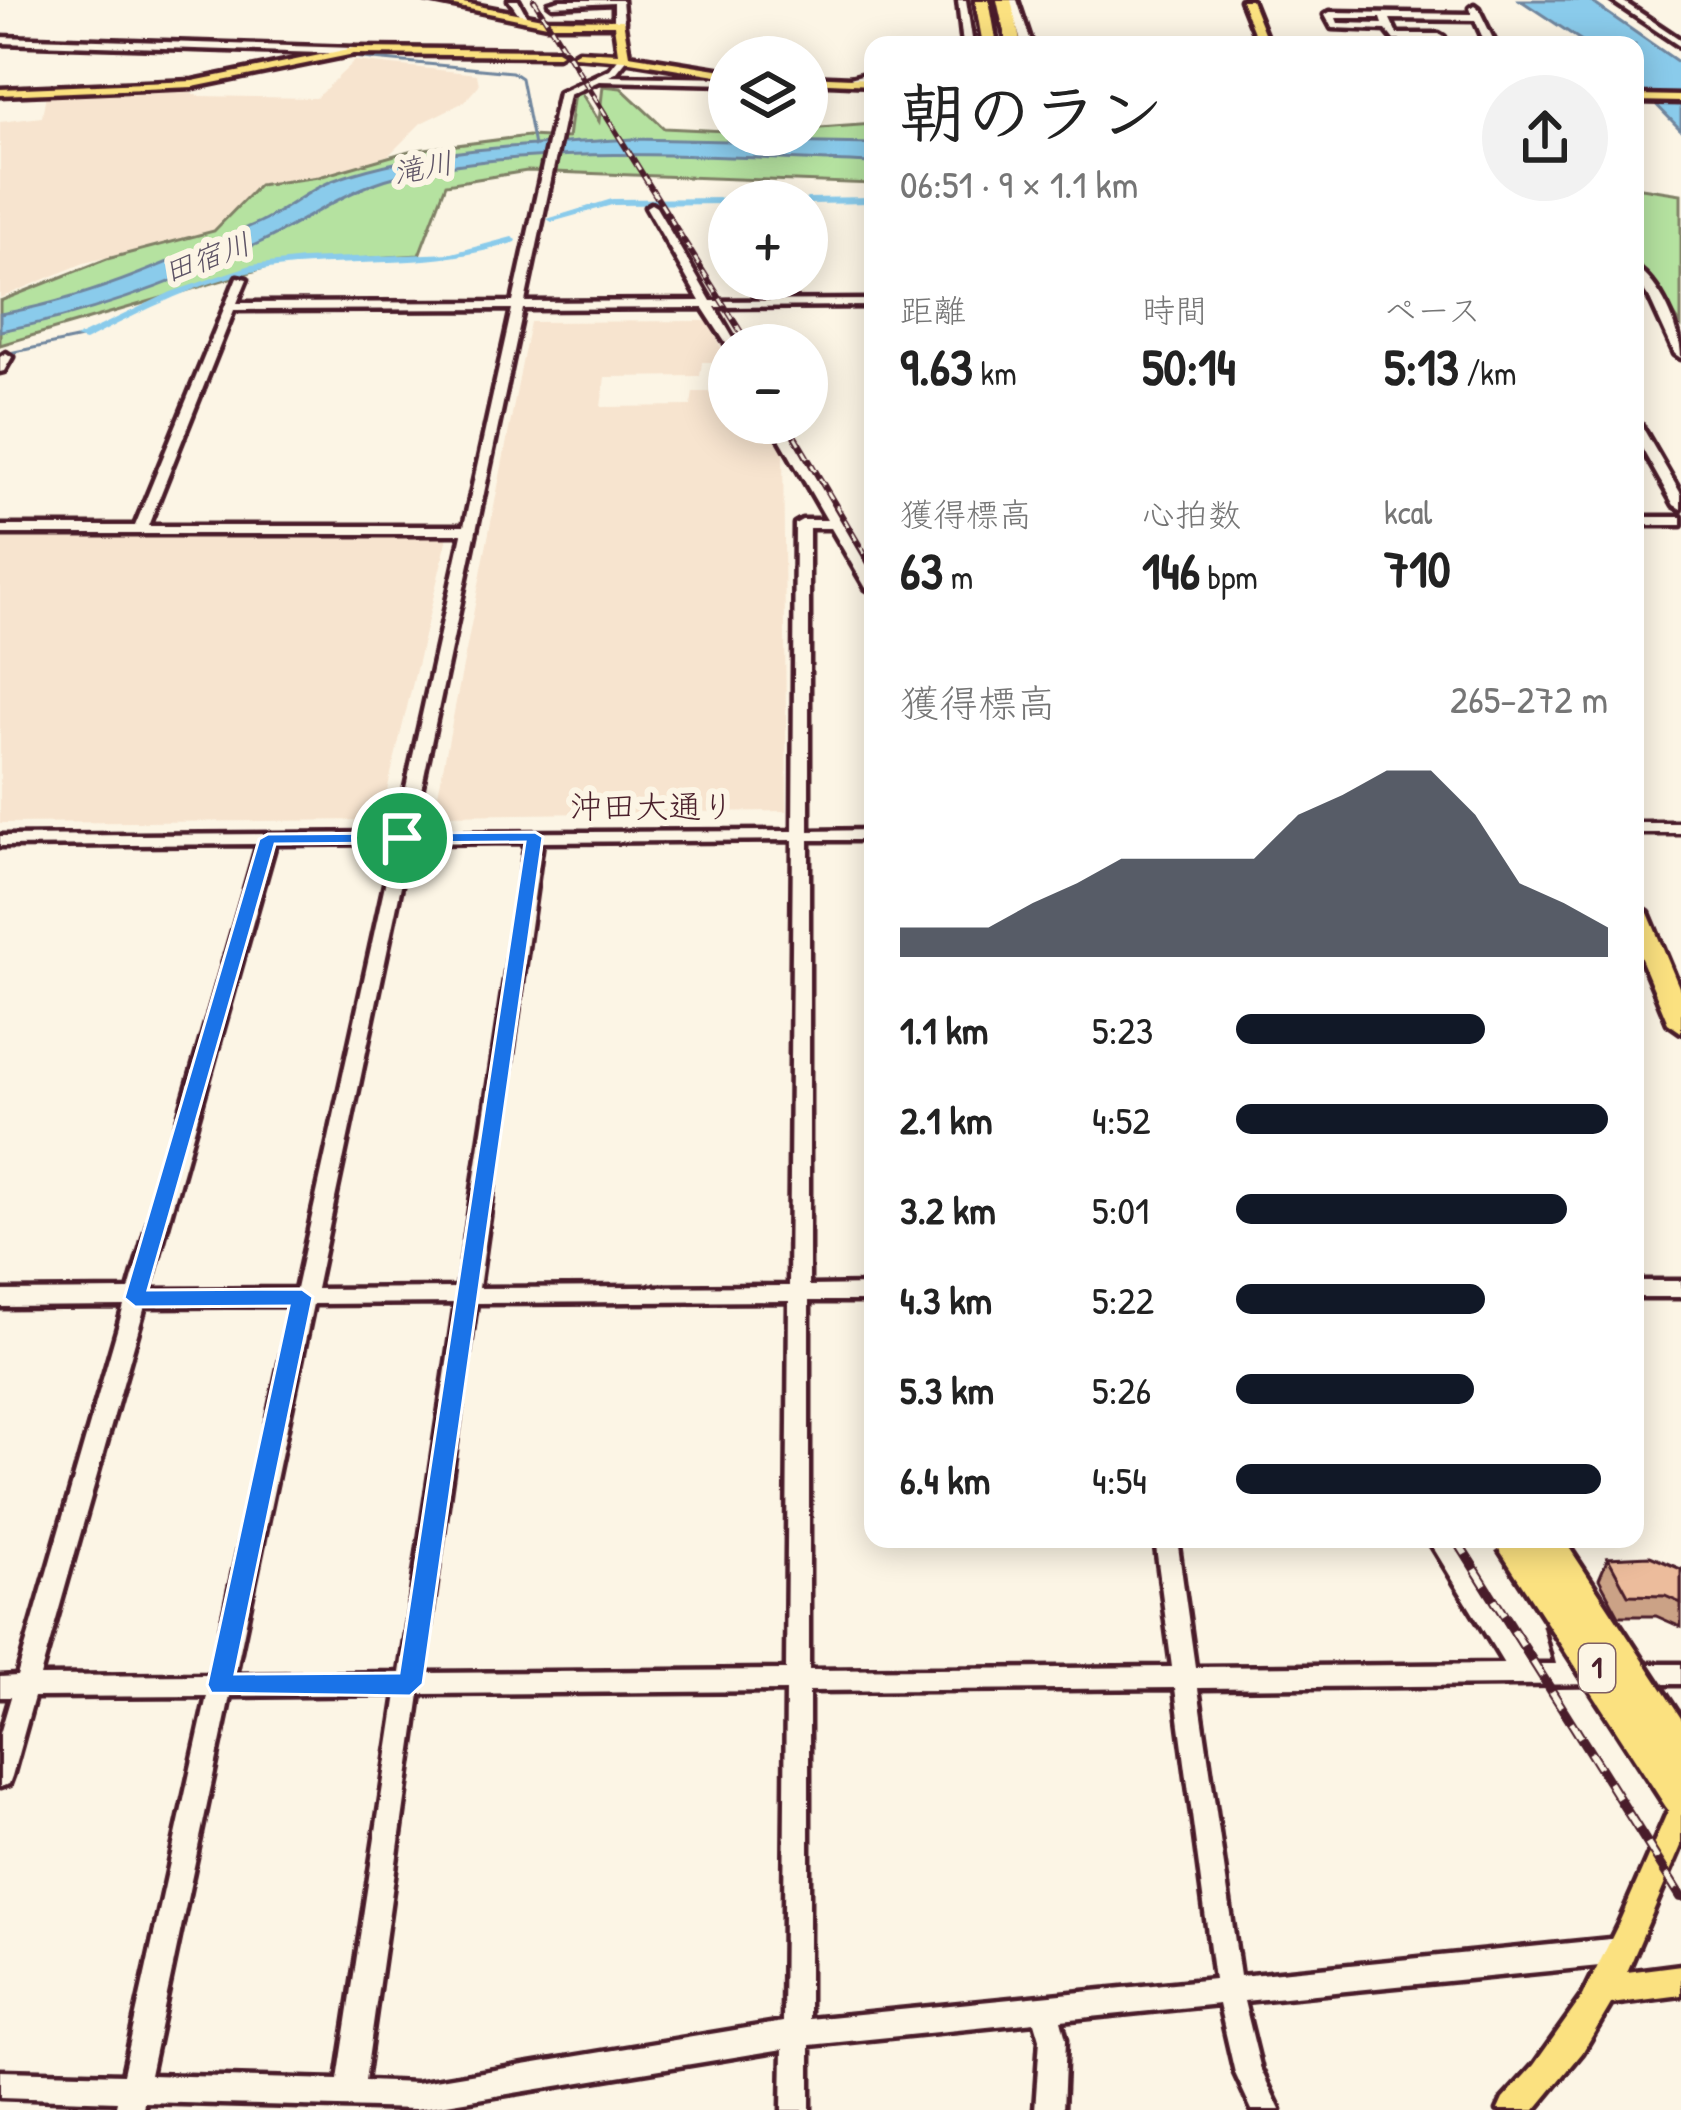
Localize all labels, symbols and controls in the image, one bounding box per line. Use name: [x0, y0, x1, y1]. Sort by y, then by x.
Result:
map controls: [708, 36, 828, 444]
button: layers: [708, 36, 828, 156]
text: 朝のラン: [900, 67, 1164, 157]
button: share: [1482, 75, 1608, 201]
water label: 滝川: [390, 142, 456, 192]
text: 06:51 · 9 × 1.1 km: [900, 157, 1138, 210]
button: +: [708, 180, 828, 300]
water label: 田宿川: [158, 223, 256, 291]
text: 距離: [900, 288, 966, 332]
text: 時間: [1142, 288, 1208, 332]
text: ペース: [1384, 288, 1481, 332]
button: −: [708, 324, 828, 444]
text: 9.63: [900, 332, 973, 401]
text: 50:14: [1142, 332, 1236, 401]
text: 5:13: [1384, 332, 1459, 401]
text: km: [973, 351, 1017, 395]
text: /km: [1459, 351, 1516, 395]
text: kcal: [1384, 490, 1432, 534]
text: 獲得標高: [900, 492, 1032, 536]
text: 心拍数: [1142, 492, 1241, 536]
text: 710: [1384, 534, 1451, 603]
text: 63: [900, 536, 943, 605]
text: 146: [1142, 536, 1200, 605]
text: m: [943, 555, 973, 599]
text: bpm: [1200, 555, 1258, 599]
text: 265–272 m: [1450, 672, 1608, 725]
text: 獲得標高: [900, 676, 1056, 729]
street label: 沖田大通り: [570, 784, 735, 828]
pin: [351, 787, 453, 889]
icon: arrive: [369, 805, 435, 871]
text: 1.1 km: [900, 1003, 988, 1056]
text: 5:23: [1092, 1003, 1153, 1056]
text: 2.1 km: [900, 1093, 992, 1146]
text: 4:52: [1092, 1093, 1150, 1146]
text: 3.2 km: [900, 1183, 996, 1236]
text: 5:01: [1092, 1183, 1149, 1236]
text: 4.3 km: [900, 1273, 992, 1326]
text: 5:22: [1092, 1273, 1154, 1326]
text: 5.3 km: [900, 1363, 994, 1416]
text: 5:26: [1092, 1363, 1151, 1416]
text: 6.4 km: [900, 1453, 990, 1506]
text: 4:54: [1092, 1453, 1147, 1506]
road number: 1: [1579, 1644, 1615, 1692]

